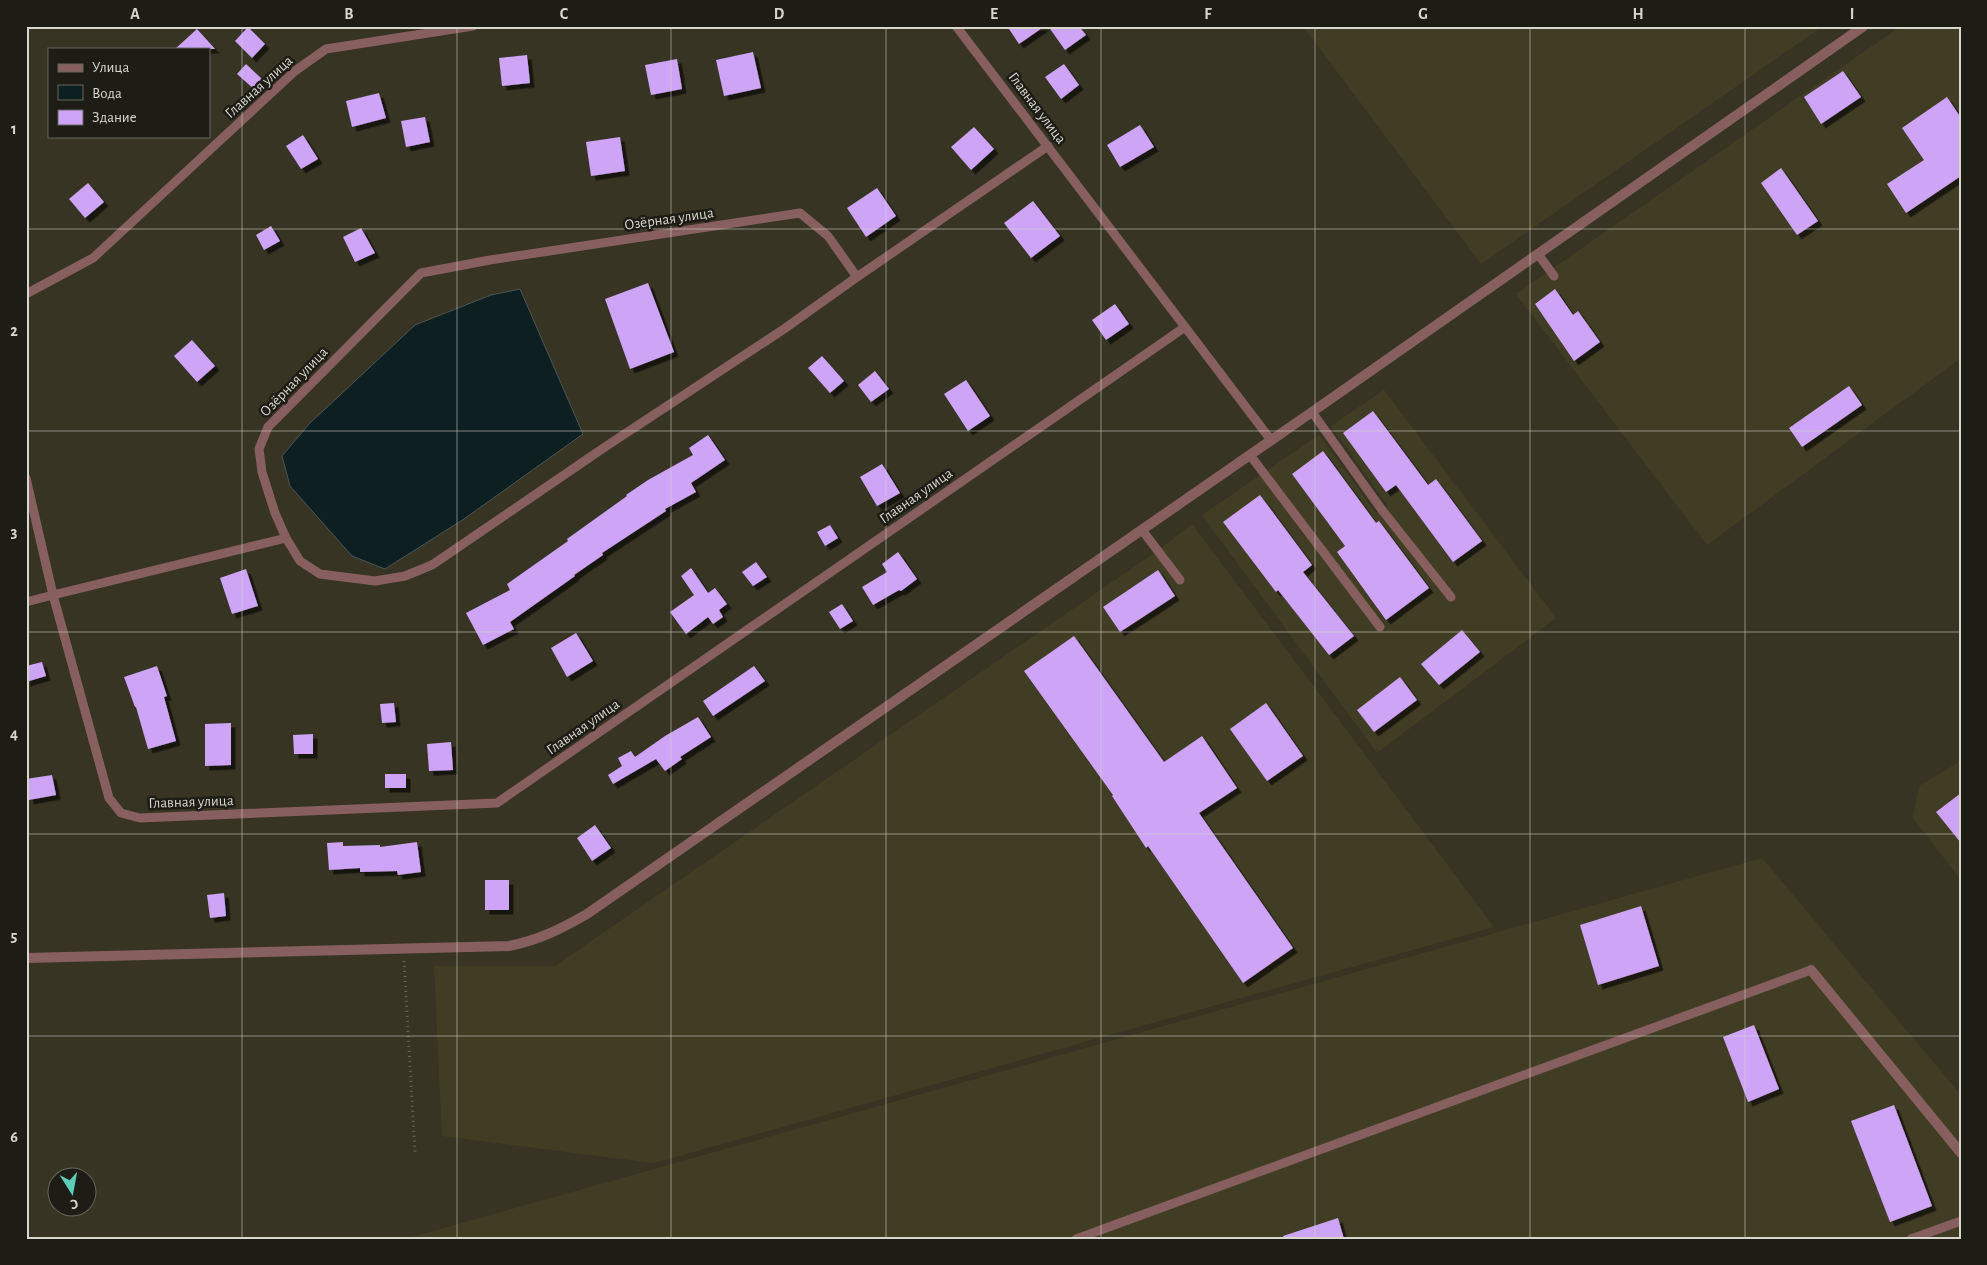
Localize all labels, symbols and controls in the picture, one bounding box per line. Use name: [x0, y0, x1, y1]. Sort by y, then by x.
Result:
text: A: [130, 6, 140, 22]
text: B: [344, 6, 354, 22]
text: C: [560, 6, 569, 22]
text: D: [774, 6, 785, 22]
text: E: [990, 6, 998, 22]
text: F: [1204, 6, 1212, 22]
text: G: [1418, 6, 1428, 22]
text: H: [1632, 6, 1644, 22]
text: I: [1850, 6, 1854, 22]
legend: [48, 48, 210, 138]
street label: Главная улица: [222, 53, 296, 121]
text: Улица: [92, 60, 129, 75]
street label: Главная улица: [1005, 69, 1069, 147]
text: Вода: [92, 86, 122, 101]
text: Здание: [92, 110, 137, 125]
text: 1: [11, 121, 17, 137]
street label: Озёрная улица: [623, 205, 715, 233]
text: 2: [10, 323, 18, 339]
street label: Озёрная улица: [257, 344, 331, 420]
street label: Главная улица: [877, 465, 955, 527]
text: 3: [11, 524, 18, 540]
street label: Главная улица: [544, 696, 622, 758]
text: 4: [10, 726, 18, 742]
street label: Главная улица: [148, 793, 234, 811]
text: 5: [11, 928, 18, 944]
text: 6: [10, 1129, 18, 1145]
north arrow: [48, 1168, 98, 1218]
text: С: [69, 1196, 79, 1211]

